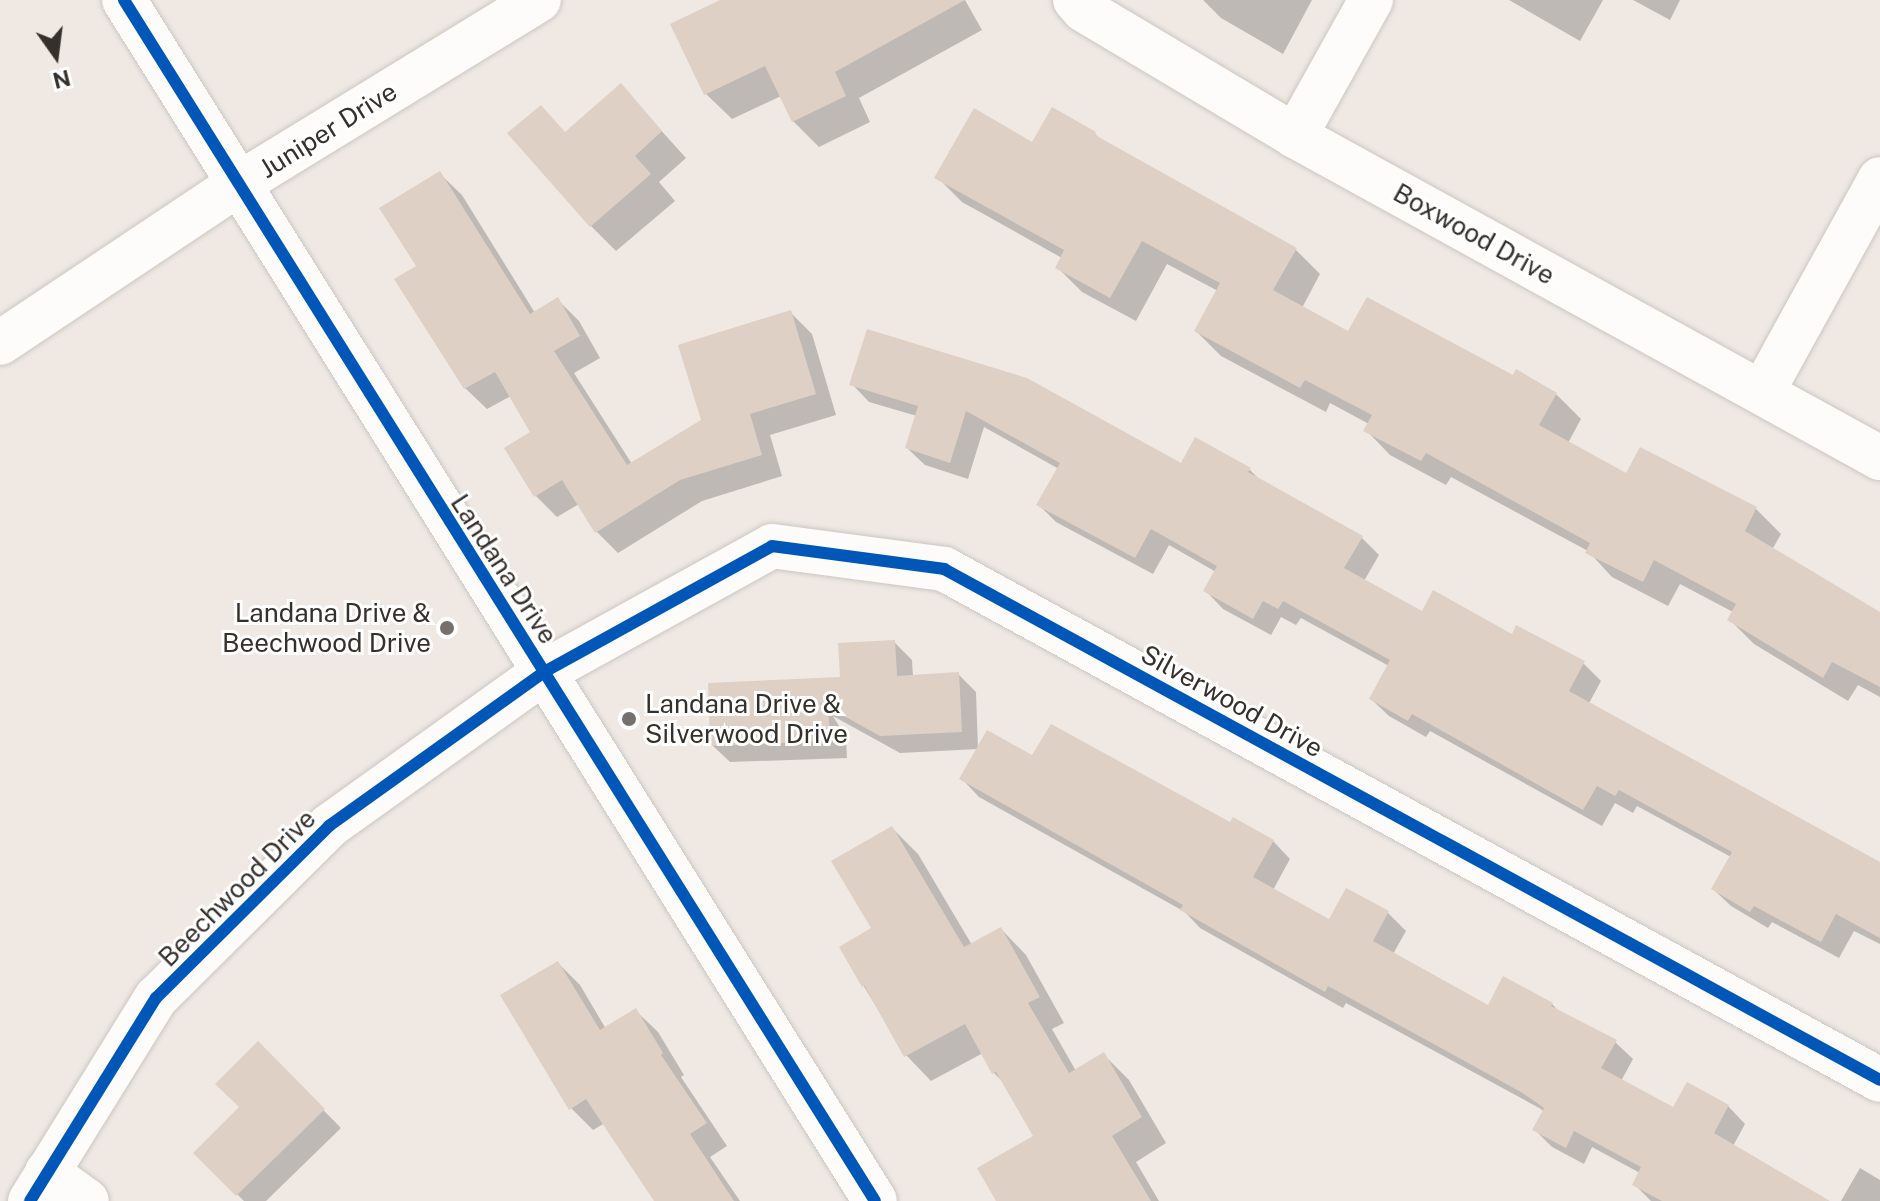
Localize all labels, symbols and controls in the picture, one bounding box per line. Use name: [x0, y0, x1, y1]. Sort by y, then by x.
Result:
north arrow: [16, 16, 96, 96]
text: N: [50, 65, 73, 94]
street label: Juniper Drive: [254, 75, 402, 185]
street label: Boxwood Drive: [1388, 177, 1560, 291]
street label: Landana Drive: [444, 488, 564, 650]
place label: Landana Drive & Beechwood Drive: [222, 597, 431, 658]
marker: Landana Drive & Beechwood Drive: [438, 619, 456, 637]
street label: Silverwood Drive: [1136, 638, 1328, 764]
place label: Landana Drive & Silverwood Drive: [645, 688, 848, 750]
marker: Landana Drive & Silverwood Drive: [620, 710, 638, 728]
street label: Beechwood Drive: [152, 803, 322, 973]

